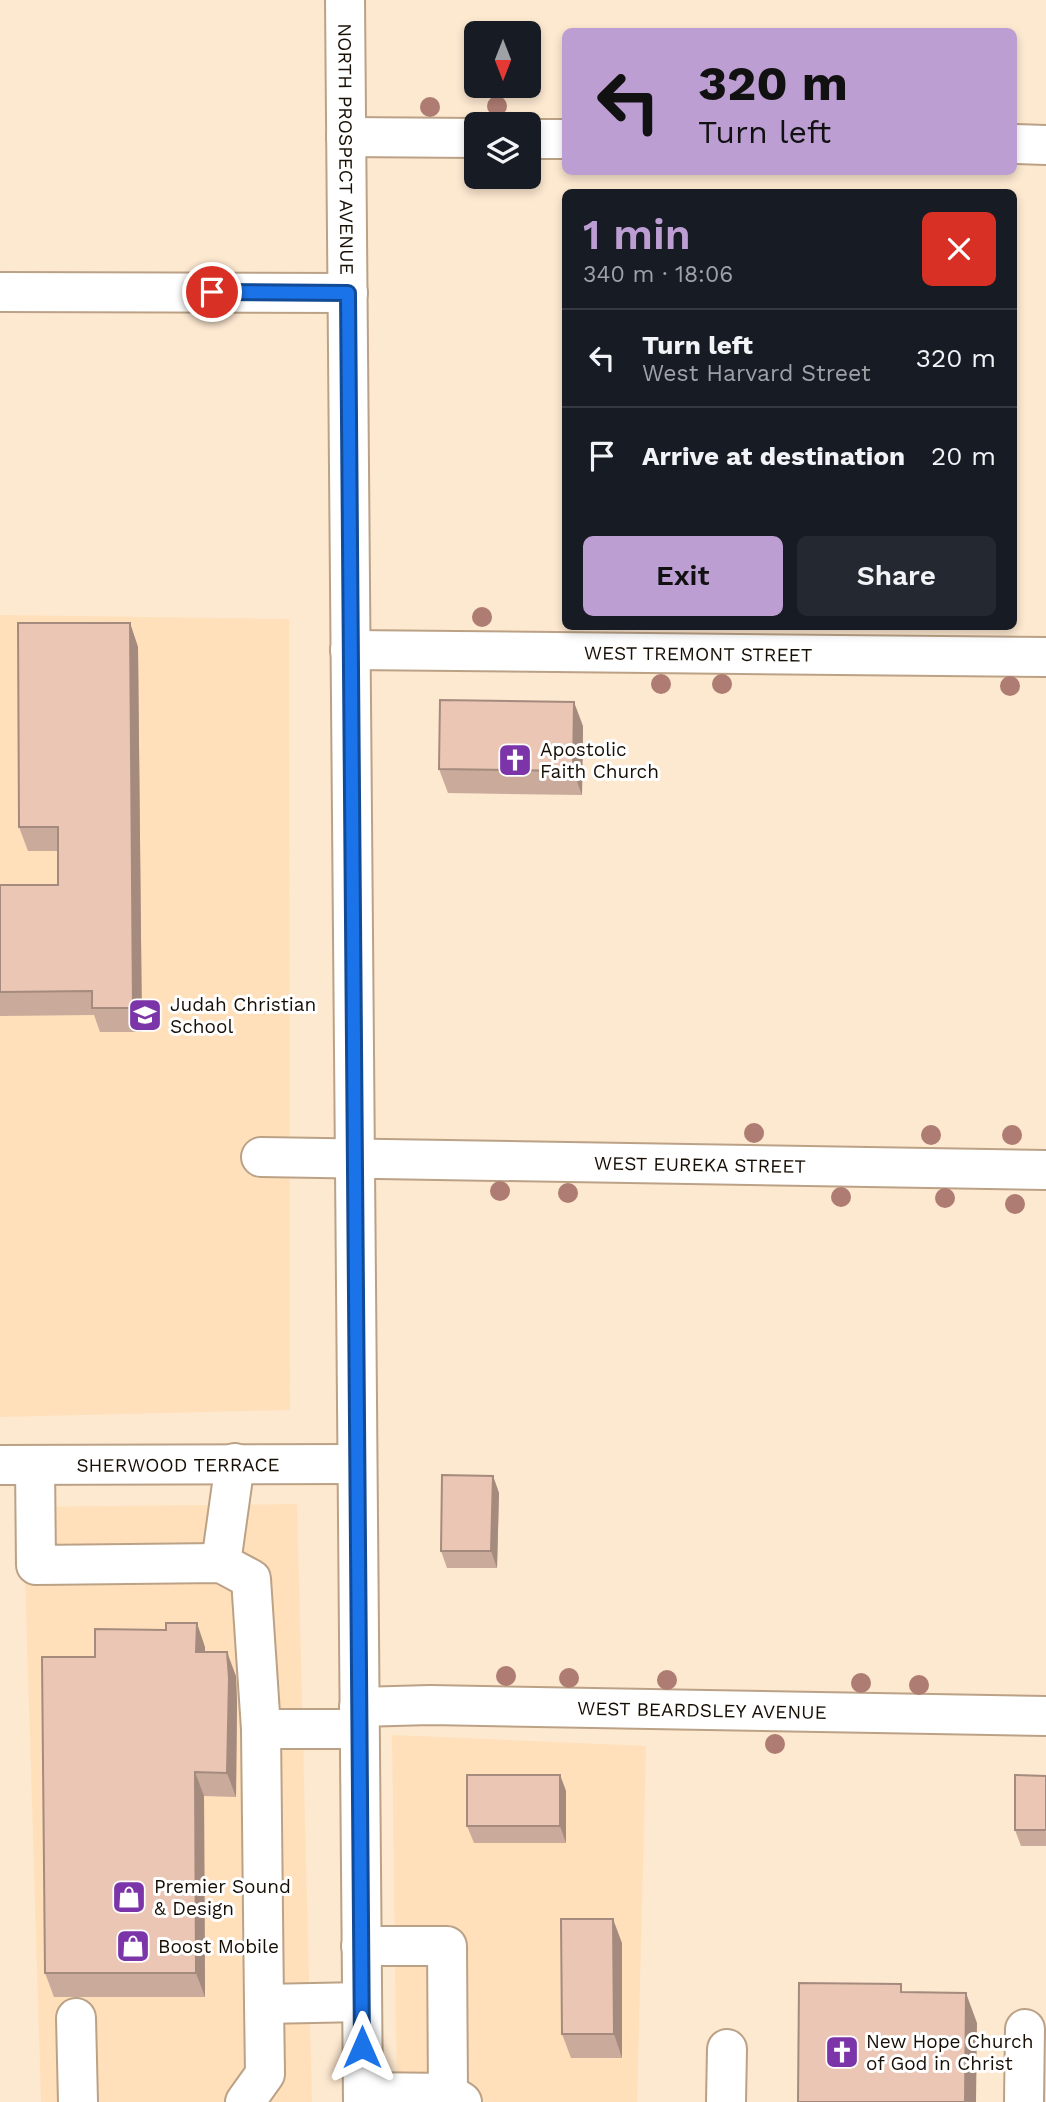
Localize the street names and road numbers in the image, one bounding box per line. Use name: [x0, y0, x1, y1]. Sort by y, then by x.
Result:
street label: NORTH PROSPECT AVENUE: [334, 23, 359, 275]
street label: WEST TREMONT STREET: [584, 641, 812, 666]
street label: WEST EUREKA STREET: [594, 1151, 806, 1178]
street label: SHERWOOD TERRACE: [76, 1453, 280, 1476]
street label: WEST BEARDSLEY AVENUE: [577, 1696, 827, 1724]

